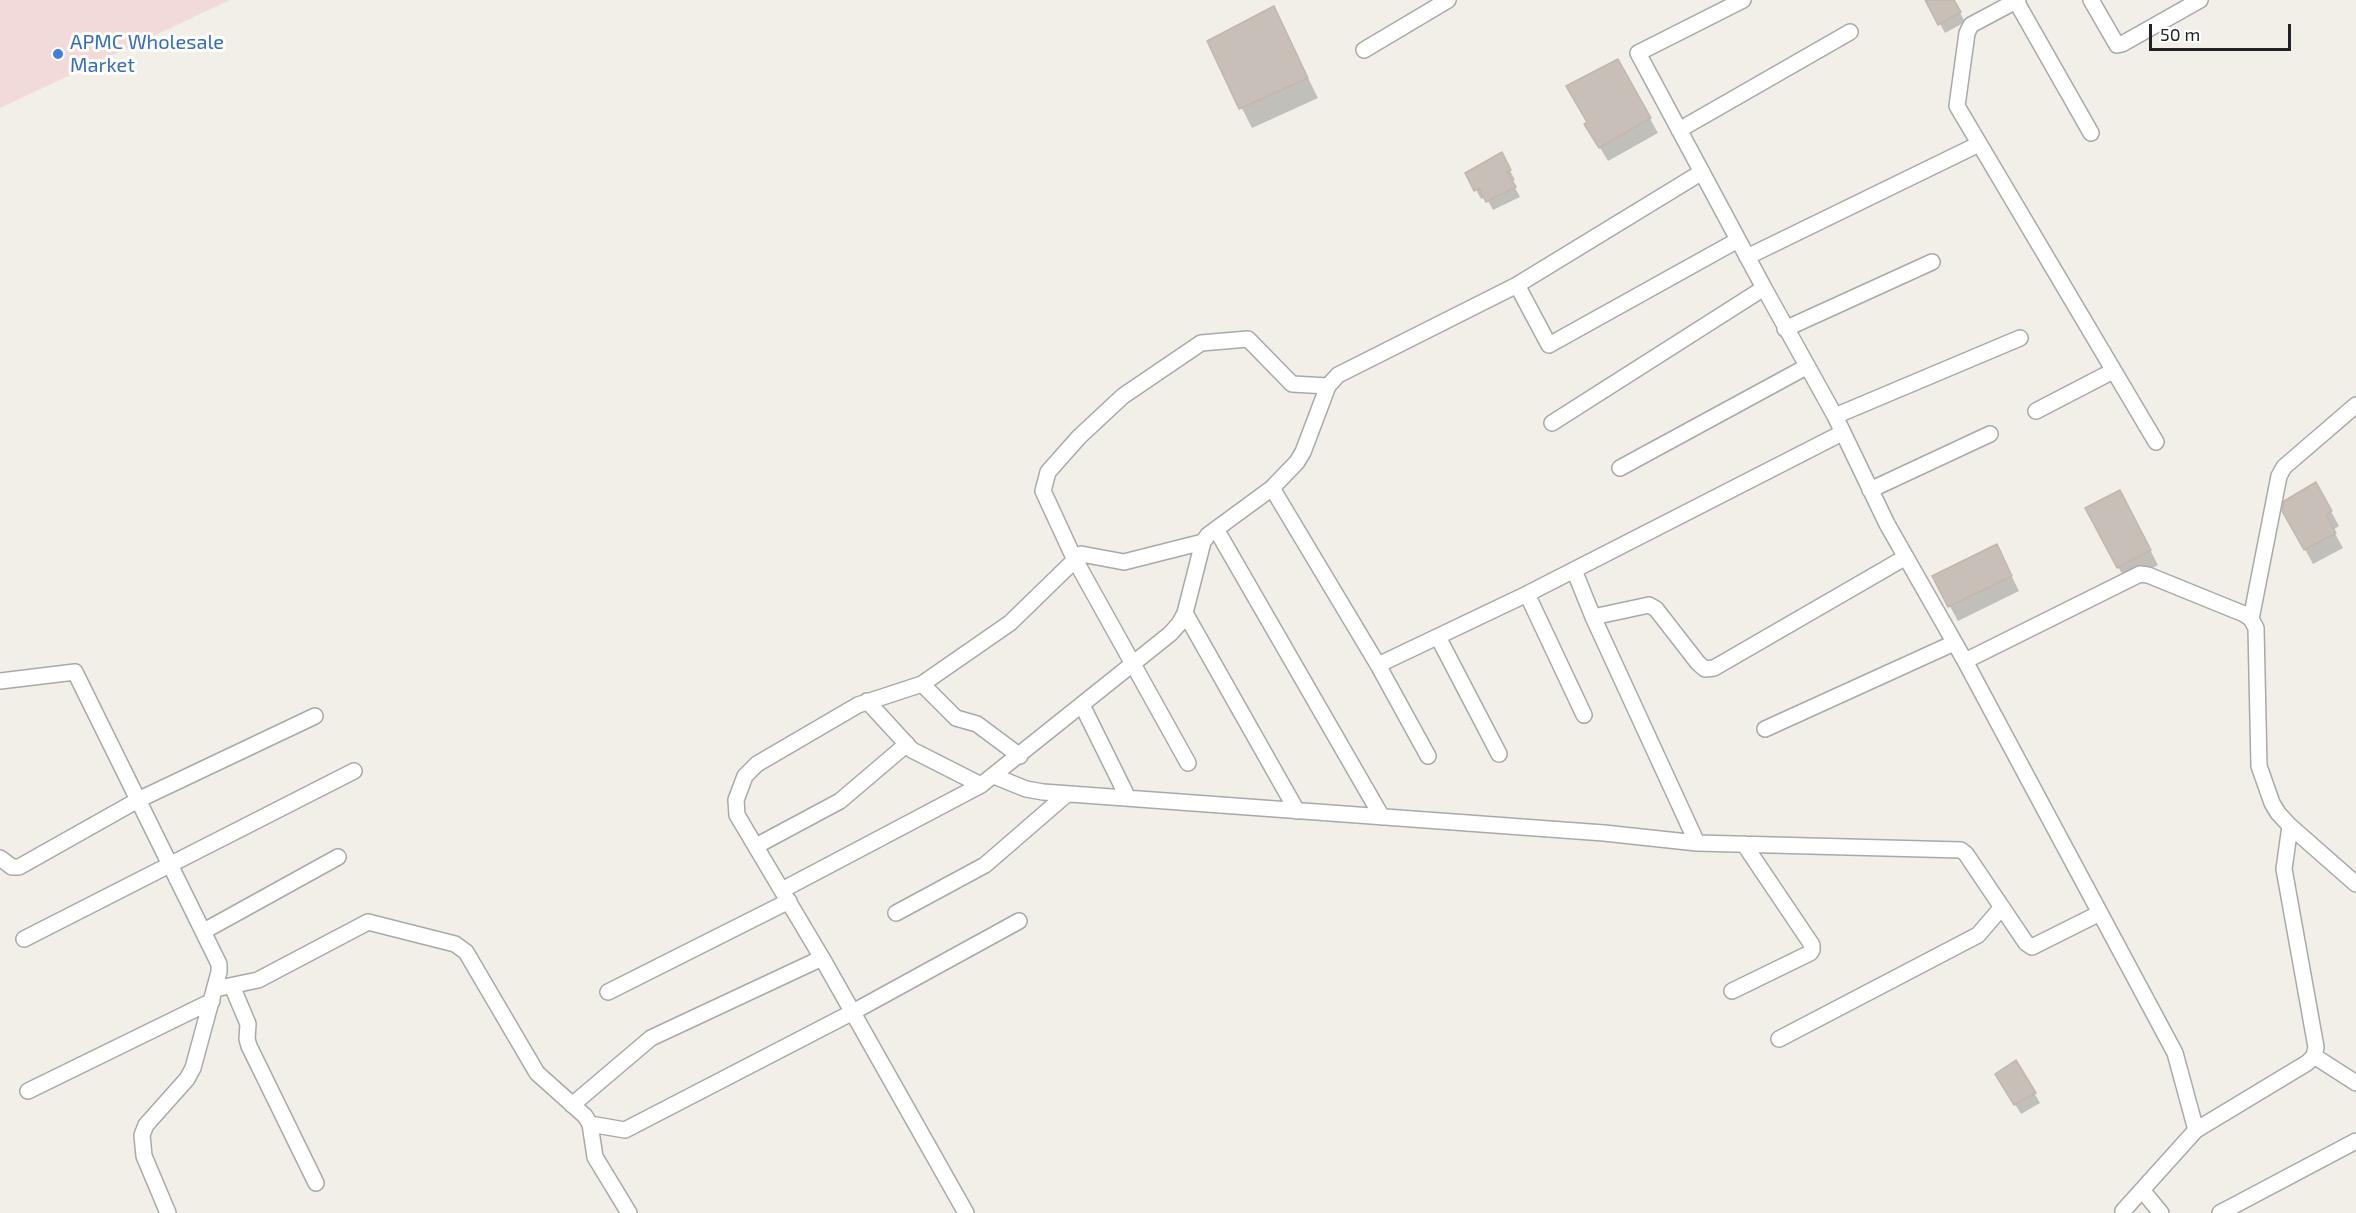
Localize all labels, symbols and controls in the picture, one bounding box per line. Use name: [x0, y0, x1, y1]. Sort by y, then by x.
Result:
scale bar: [2152, 12, 2294, 50]
text: 50 m: [2160, 23, 2200, 45]
place label: APMC Wholesale Market: [70, 30, 224, 77]
marker: APMC Wholesale Market: [51, 47, 65, 61]

